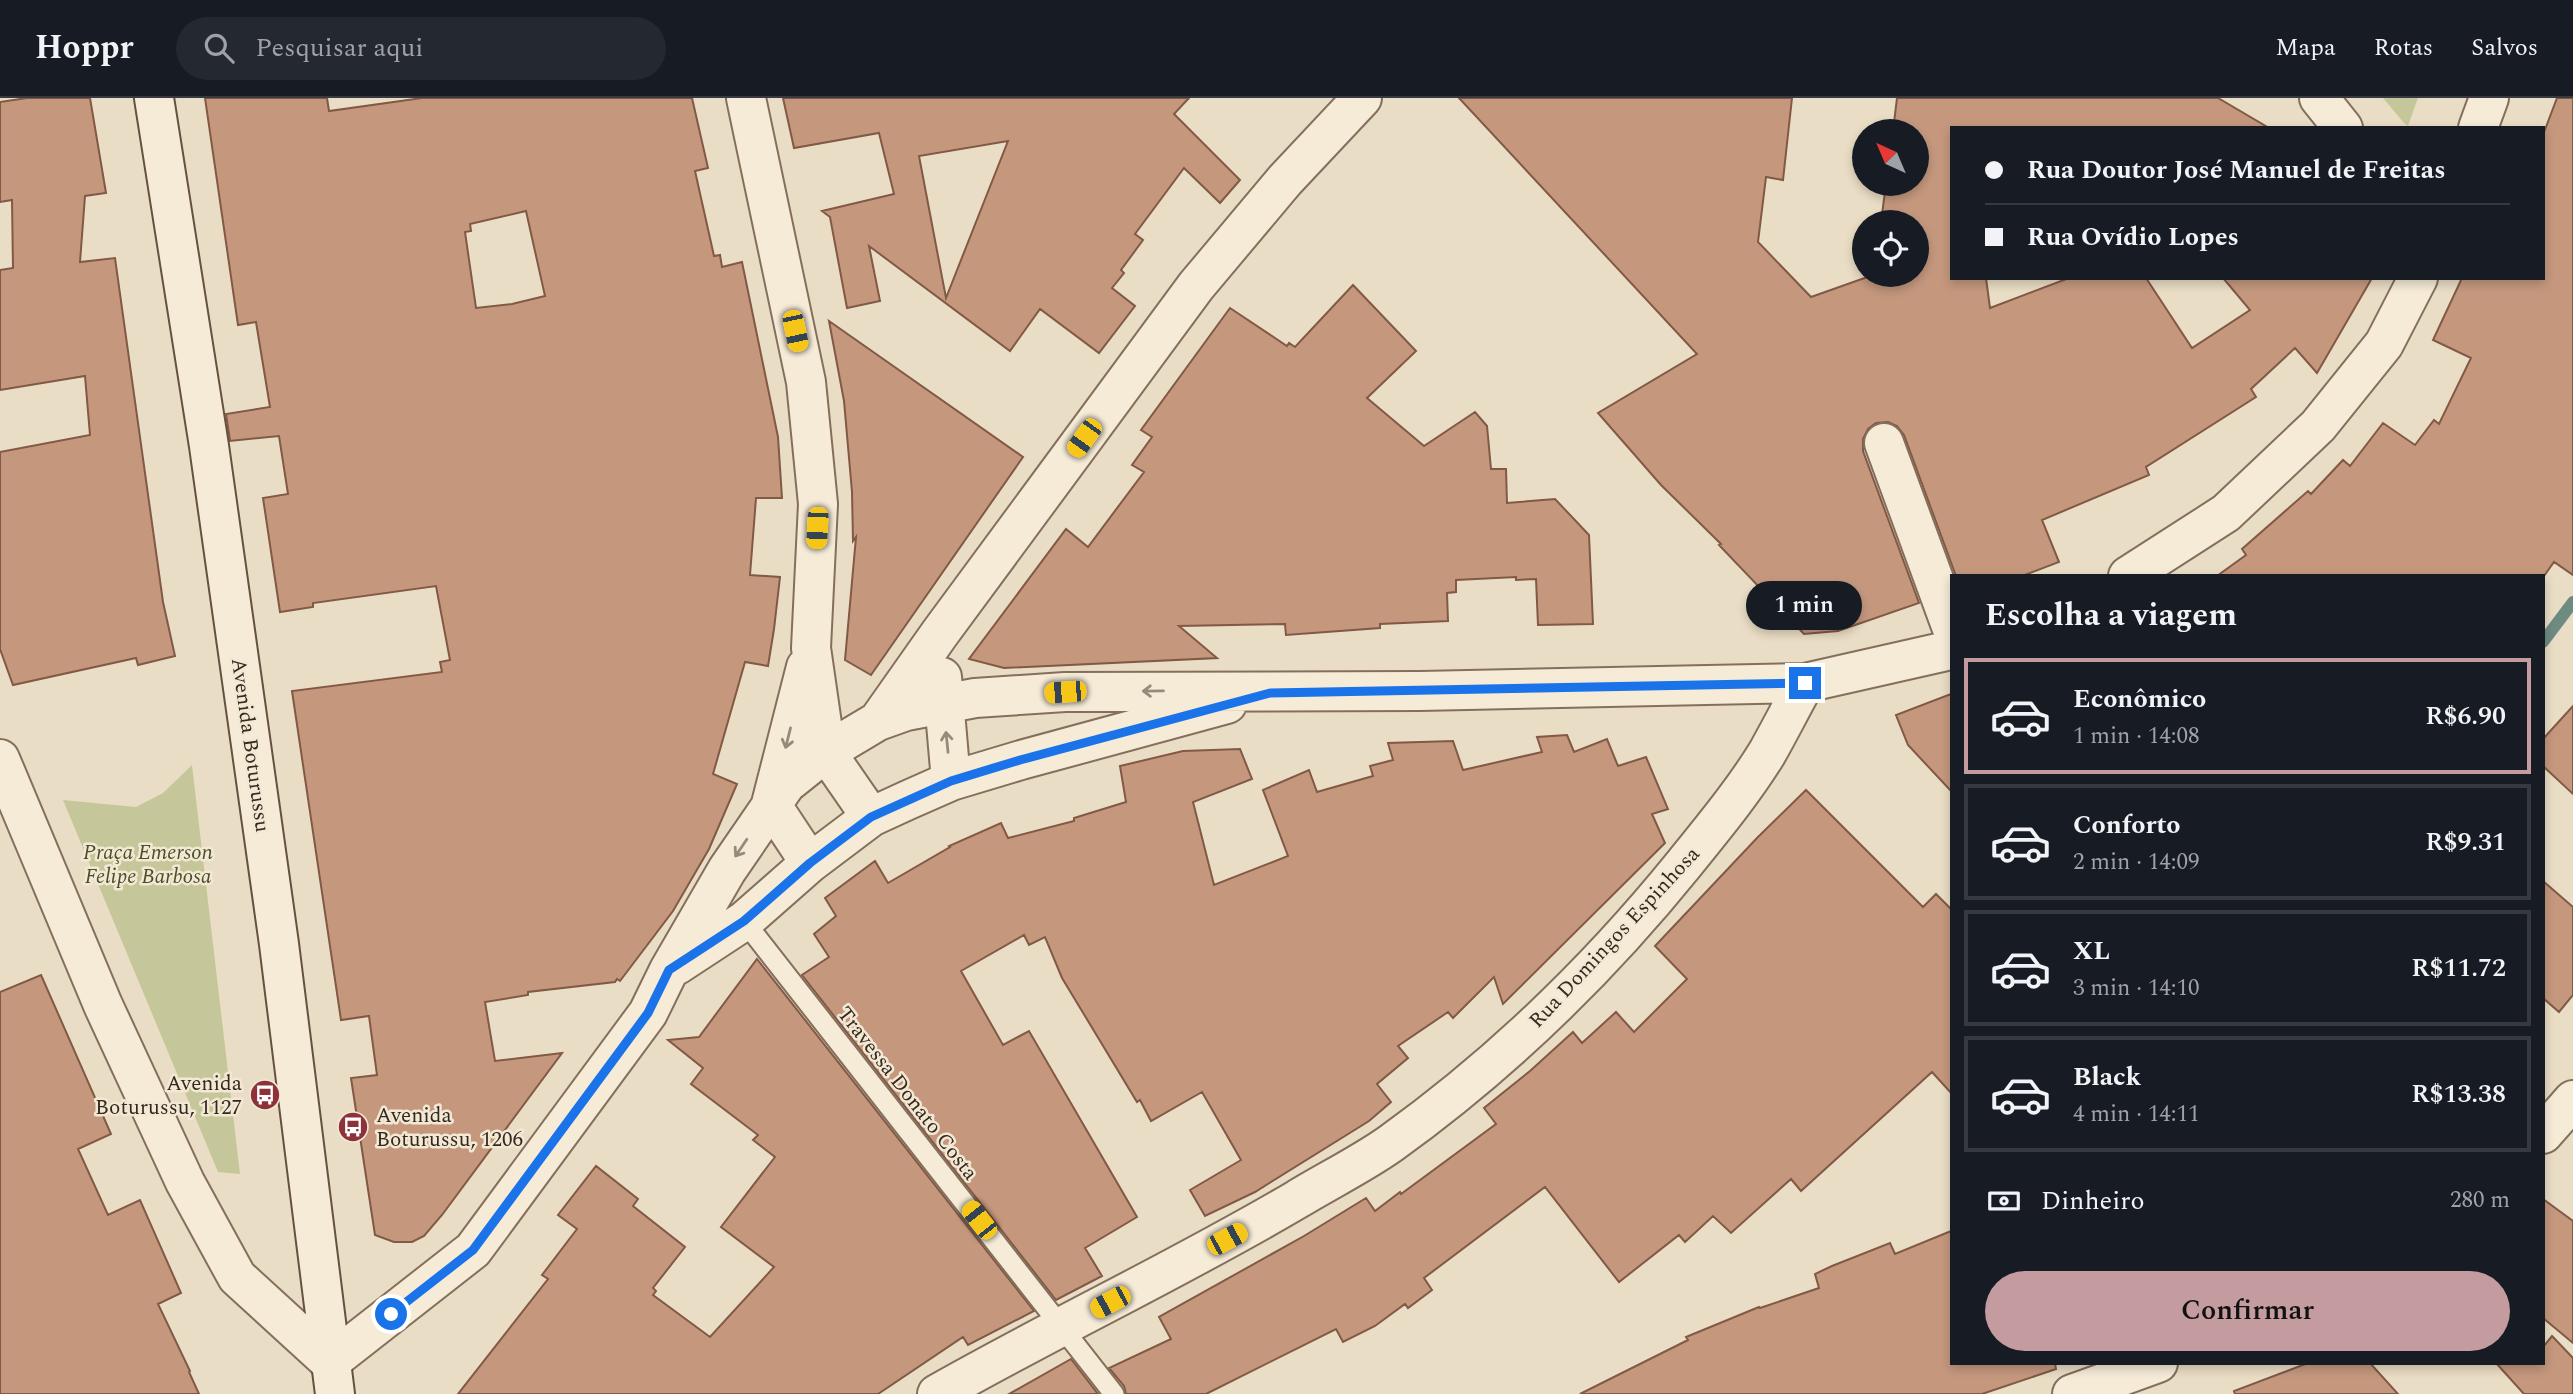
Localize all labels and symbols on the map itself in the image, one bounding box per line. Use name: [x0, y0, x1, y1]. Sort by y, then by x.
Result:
north arrow: [1852, 119, 1928, 196]
car: [781, 308, 810, 354]
car: [1064, 415, 1105, 461]
car: [806, 506, 829, 550]
callout: 1 min: [1747, 582, 1863, 630]
street label: Avenida Boturussu: [222, 656, 278, 834]
route end: [1789, 667, 1821, 699]
car: [1044, 680, 1087, 704]
one-way arrow: [1141, 684, 1164, 698]
one-way arrow: [781, 726, 794, 749]
one-way arrow: [940, 732, 953, 754]
park label: Praça Emerson Felipe Barbosa: [83, 837, 213, 893]
one-way arrow: [734, 838, 748, 858]
street label: Rua Domingos Espinhosa: [1522, 839, 1708, 1036]
street label: Travessa Donato Costa: [829, 1000, 986, 1188]
place label: Avenida Boturussu, 1127: [95, 1068, 243, 1124]
bus stop icon: Avenida Boturussu, 1127: [248, 1078, 282, 1112]
place label: Avenida Boturussu, 1206: [376, 1100, 523, 1156]
bus stop icon: Avenida Boturussu, 1206: [336, 1110, 370, 1144]
car: [958, 1197, 1001, 1243]
car: [1204, 1220, 1251, 1258]
car: [1087, 1283, 1134, 1321]
route start: [375, 1298, 407, 1330]

